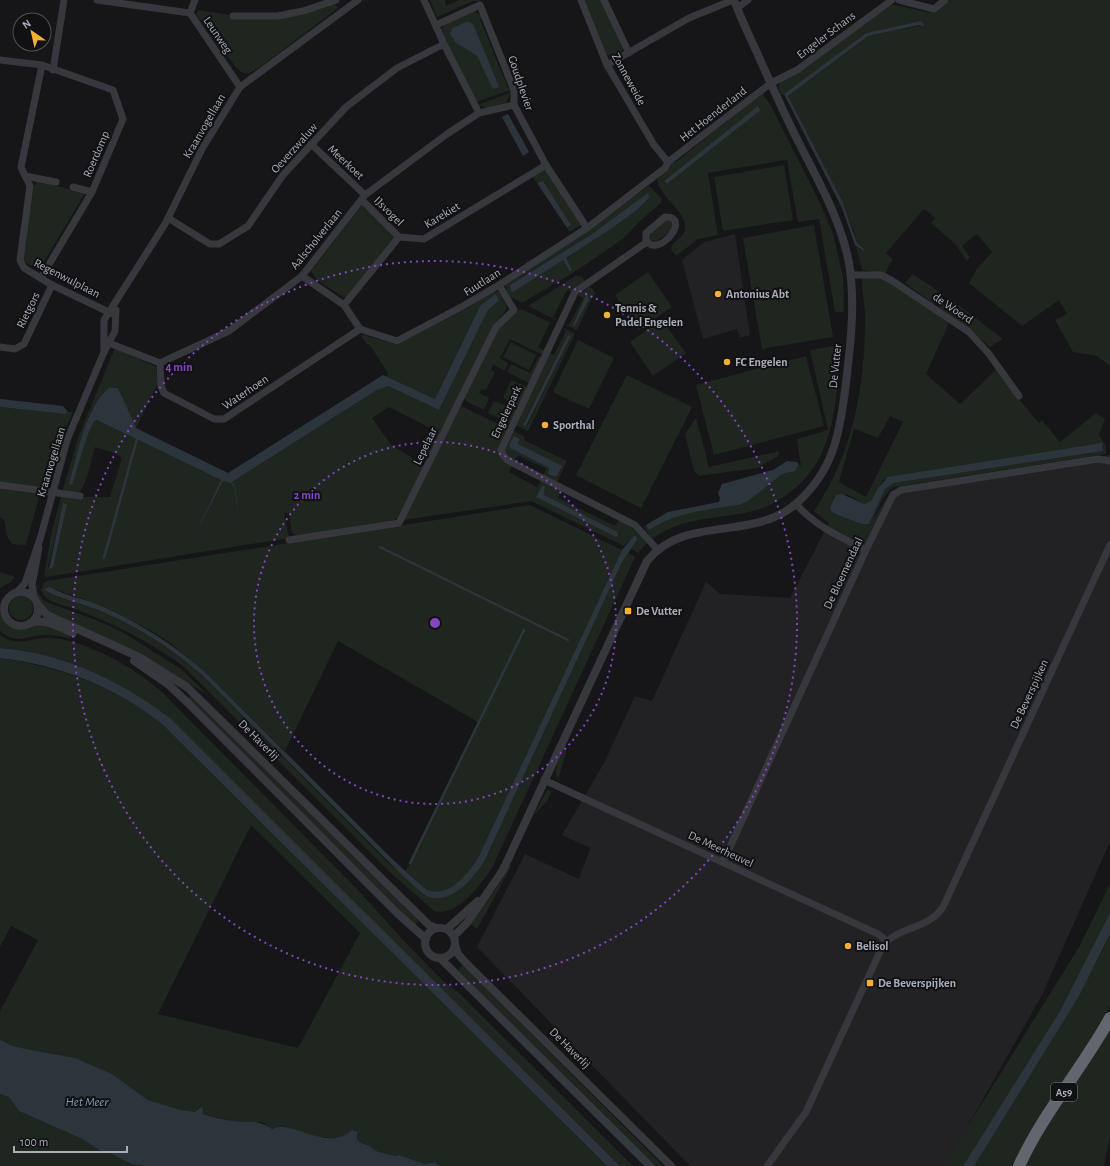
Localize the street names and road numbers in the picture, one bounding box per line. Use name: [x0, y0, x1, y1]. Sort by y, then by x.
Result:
street label: Engeler Schans: [794, 9, 858, 61]
street label: Leunweg: [201, 14, 235, 56]
street label: Zonneweide: [610, 51, 648, 107]
street label: Goudplevier: [506, 54, 536, 112]
street label: Het Hoenderland: [677, 84, 749, 144]
street label: Kraanvogellaan: [181, 92, 227, 160]
street label: Oeverzwaluw: [269, 121, 319, 175]
street label: Roerdomp: [81, 129, 111, 179]
street label: Meerkoet: [326, 142, 367, 182]
street label: IJsvogel: [372, 194, 406, 228]
street label: Karekiet: [422, 200, 462, 230]
street label: Aalscholverlaan: [288, 206, 344, 272]
street label: Regenwulplaan: [32, 256, 102, 300]
street label: Fuutlaan: [462, 266, 502, 298]
street label: Rietgors: [14, 290, 42, 330]
street label: de Woerd: [931, 290, 975, 326]
street label: De Vutter: [827, 343, 843, 389]
street label: Waterhoen: [220, 372, 270, 412]
street label: Engelerpark: [489, 383, 524, 440]
street label: Lepelaar: [411, 425, 439, 467]
street label: Kraanvogellaan: [35, 426, 67, 498]
street label: De Bloemendaal: [821, 535, 865, 611]
street label: De Beverspijken: [1008, 657, 1051, 731]
street label: De Haverlij: [236, 717, 282, 763]
street label: De Meerheuvel: [686, 829, 756, 869]
street label: De Haverlij: [547, 1025, 593, 1071]
road number: A59: [1051, 1083, 1077, 1101]

